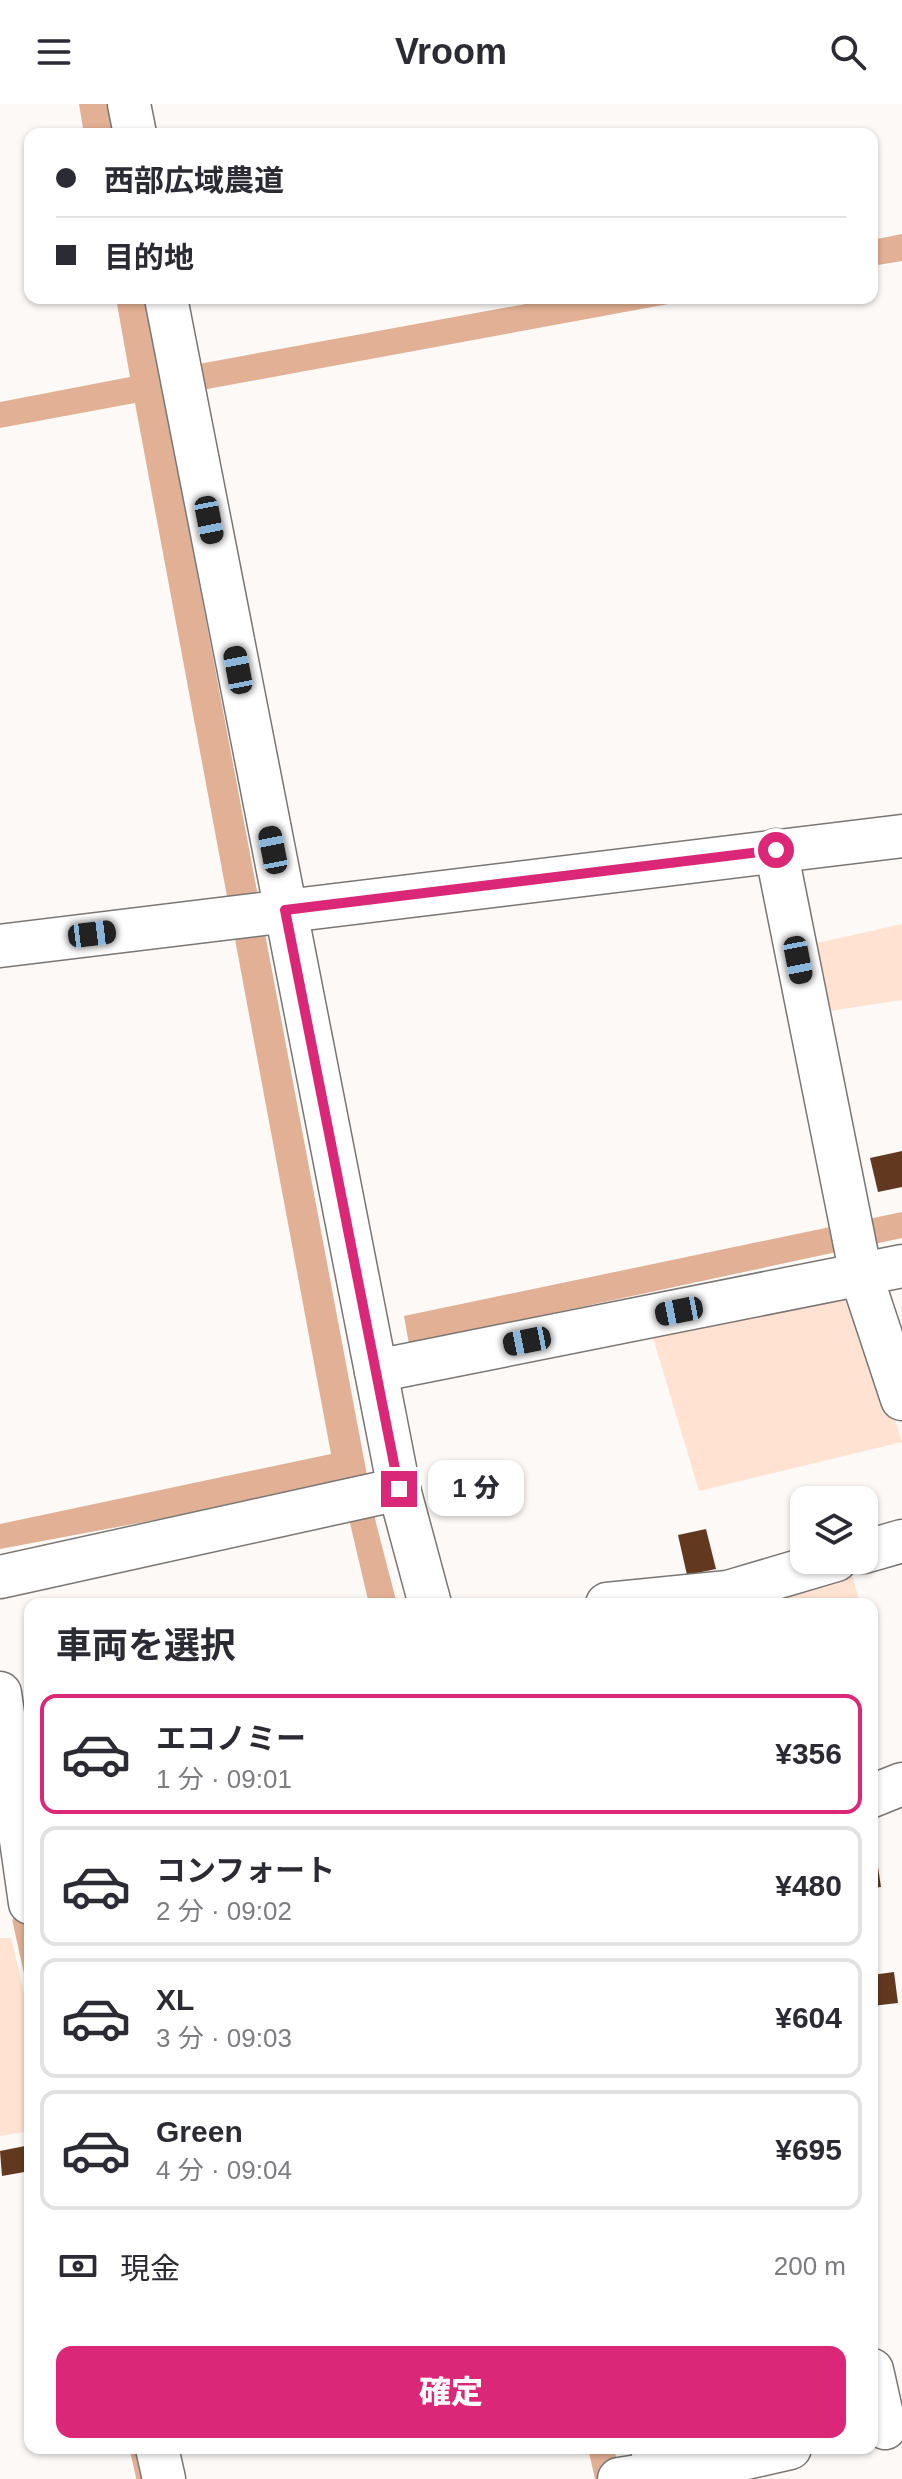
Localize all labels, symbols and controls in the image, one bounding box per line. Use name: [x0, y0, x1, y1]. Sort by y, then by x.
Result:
icon: menu: [32, 30, 76, 74]
icon: search: [826, 30, 870, 74]
text: Vroom: [395, 31, 507, 72]
text: 西部広域農道: [104, 164, 284, 197]
text: 目的地: [104, 241, 194, 274]
car: [193, 494, 225, 546]
car: [222, 644, 254, 696]
car: [257, 824, 289, 876]
route start: [758, 832, 794, 868]
car: [67, 919, 117, 949]
car: [782, 934, 814, 986]
car: [653, 1295, 705, 1327]
car: [501, 1325, 553, 1357]
callout: 1 分: [427, 1461, 523, 1517]
route end: [381, 1471, 417, 1507]
text: 1 分: [452, 1473, 500, 1503]
map controls: [790, 1486, 878, 1574]
button: layers: [790, 1486, 878, 1574]
text: 車両を選択: [56, 1625, 236, 1666]
icon: car: [60, 1718, 132, 1790]
text: エコノミー: [156, 1722, 306, 1755]
text: ¥356: [775, 1737, 842, 1770]
text: 1 分 · 09:01: [156, 1764, 292, 1794]
icon: car: [60, 1850, 132, 1922]
text: コンフォート: [156, 1854, 335, 1887]
text: ¥480: [775, 1869, 842, 1902]
text: 2 分 · 09:02: [156, 1896, 292, 1926]
icon: car: [60, 1982, 132, 2054]
text: XL: [156, 1983, 194, 2016]
text: ¥604: [775, 2001, 842, 2034]
text: 3 分 · 09:03: [156, 2023, 292, 2053]
icon: car: [60, 2114, 132, 2186]
text: Green: [156, 2115, 243, 2148]
text: ¥695: [775, 2133, 842, 2166]
text: 4 分 · 09:04: [156, 2155, 292, 2185]
icon: cash: [56, 2244, 100, 2288]
text: 200 m: [774, 2251, 846, 2281]
text: 現金: [120, 2252, 180, 2285]
button: 確定: [56, 2346, 846, 2438]

